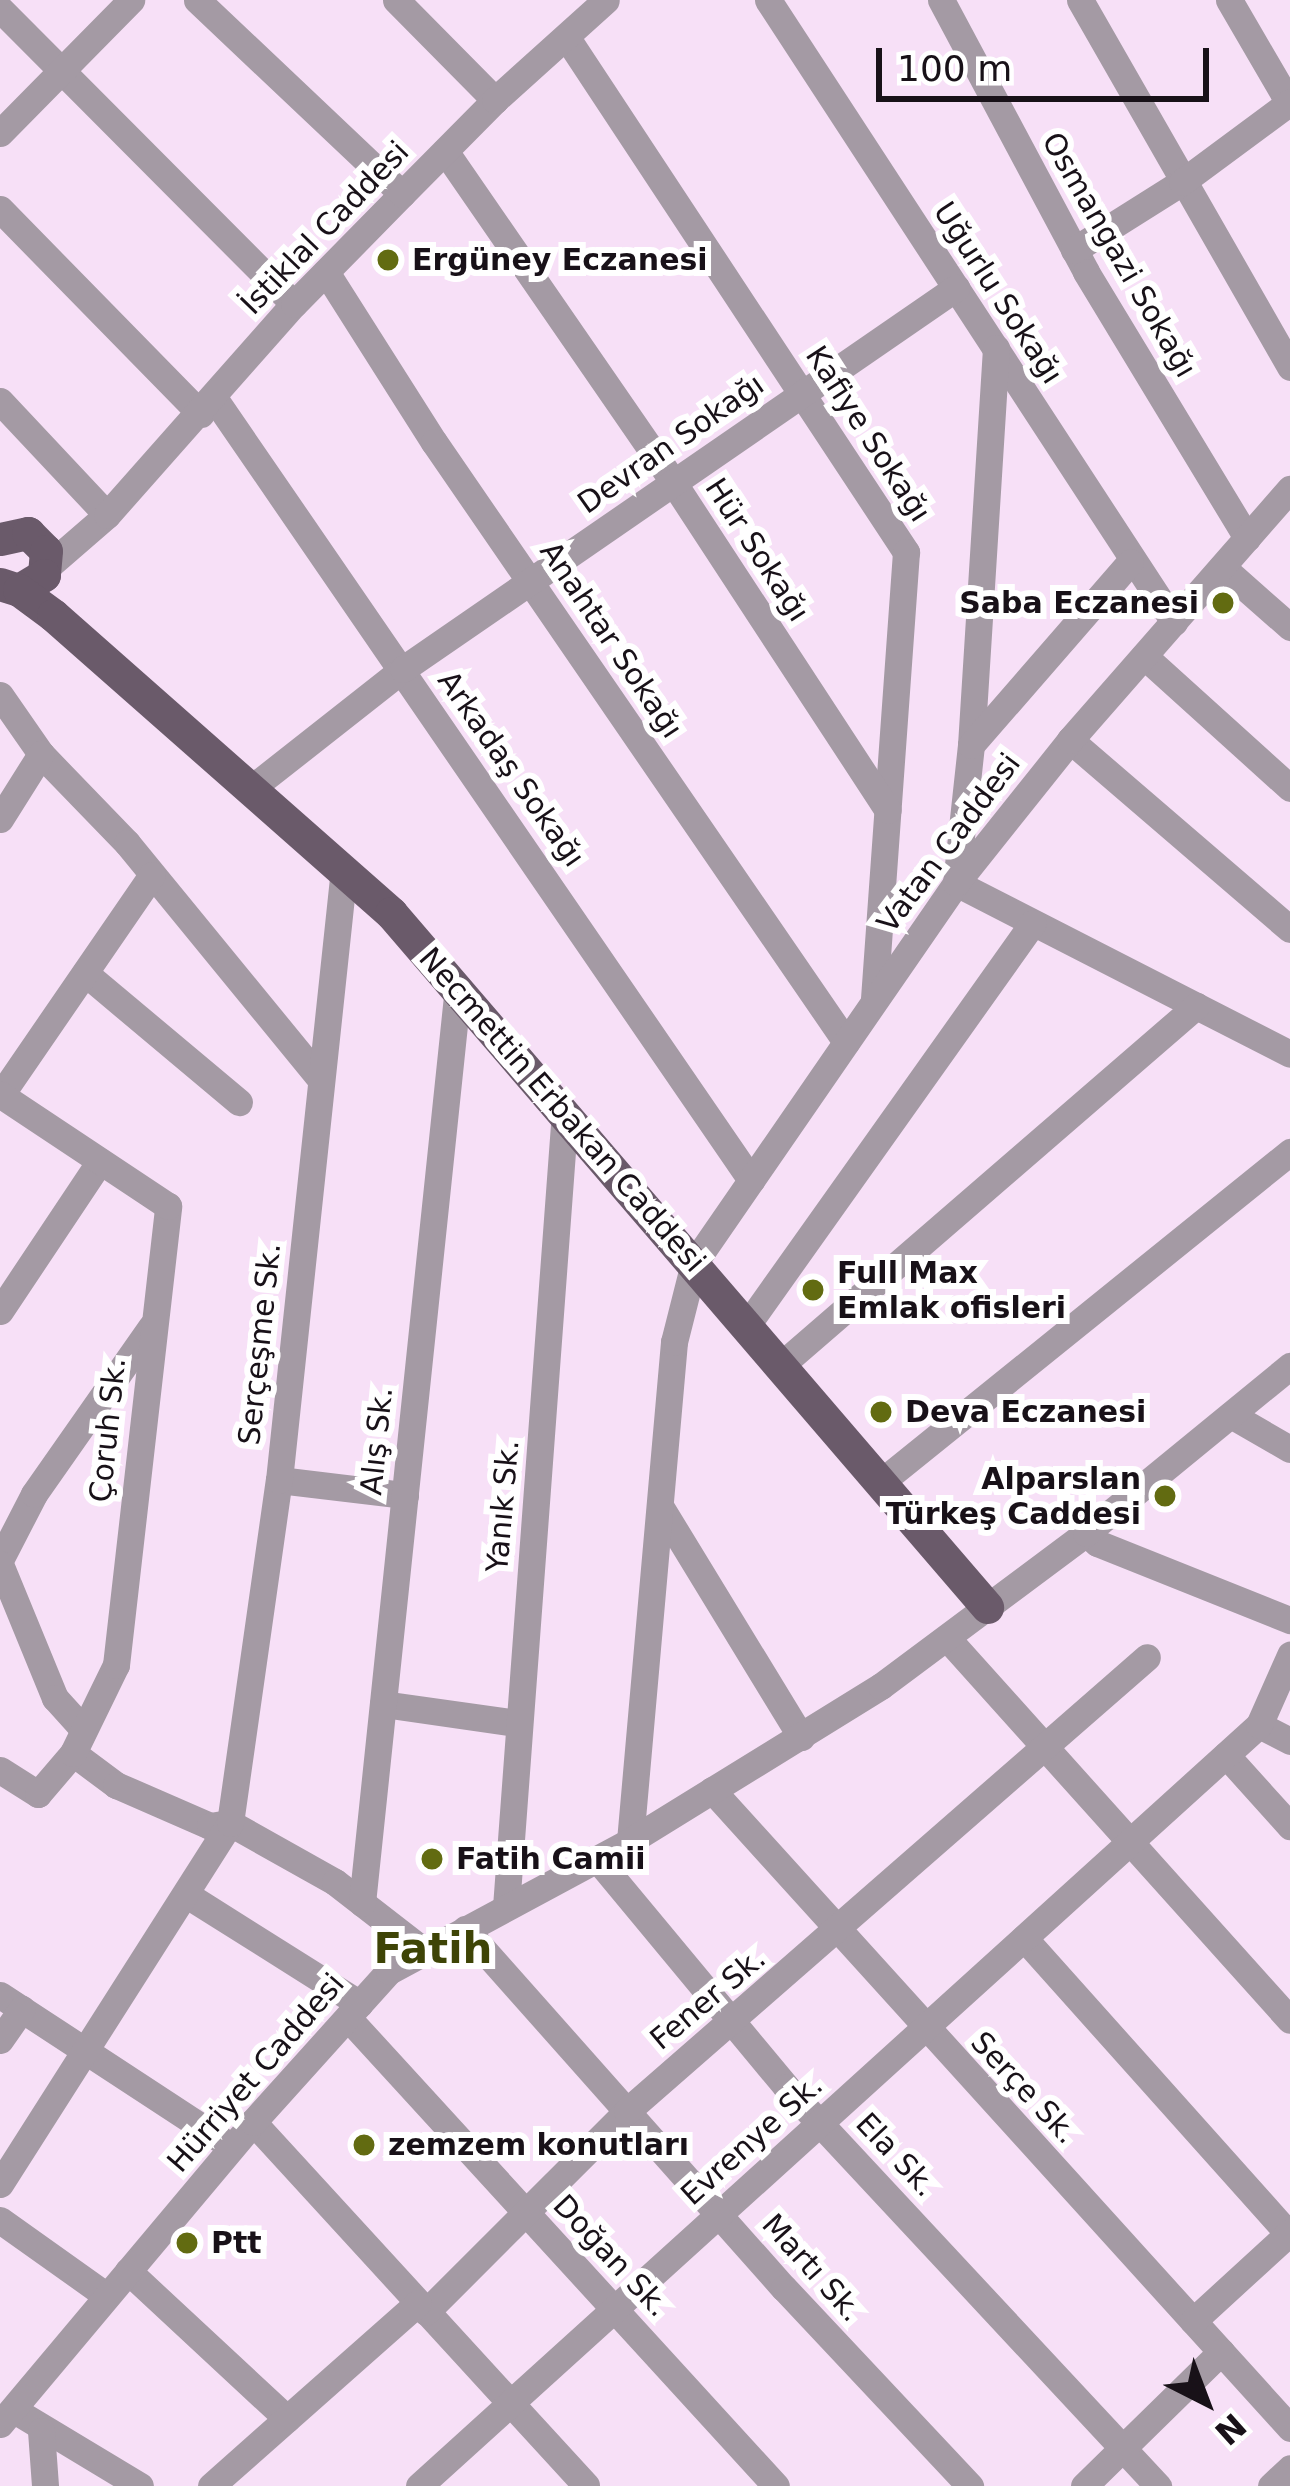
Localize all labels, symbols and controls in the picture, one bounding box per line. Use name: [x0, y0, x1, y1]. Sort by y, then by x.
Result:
scale bar: [882, 24, 1215, 98]
text: 100 m: [897, 48, 1012, 89]
street label: Osmangazi Sokağı: [1034, 126, 1204, 384]
street label: İstiklal Caddesi: [233, 134, 417, 322]
street label: Uğurlu Sokağı: [926, 195, 1070, 391]
place label: Ergüney Eczanesi: [412, 242, 708, 278]
marker: Ergüney Eczanesi: [375, 247, 401, 273]
street label: Kafiye Sokağı: [798, 339, 938, 529]
street label: Devran Sokağı: [571, 367, 771, 521]
street label: Hür Sokağı: [697, 472, 817, 628]
street label: Anahtar Sokağı: [532, 535, 690, 745]
place label: Saba Eczanesi: [959, 585, 1199, 621]
marker: Saba Eczanesi: [1210, 590, 1236, 616]
street label: Arkadaş Sokağı: [430, 664, 592, 874]
street label: Vatan Caddesi: [870, 746, 1028, 940]
street label: Necmettin Erbakan Caddesi: [411, 941, 713, 1279]
street label: Serçeşme Sk.: [231, 1241, 289, 1447]
place label: Full Max Emlak ofisleri: [837, 1255, 1066, 1326]
marker: Full Max Emlak ofisleri: [800, 1277, 826, 1303]
street label: Çoruh Sk.: [83, 1356, 133, 1504]
street label: Alış Sk.: [353, 1385, 401, 1497]
place label: Deva Eczanesi: [905, 1394, 1146, 1430]
marker: Deva Eczanesi: [868, 1399, 894, 1425]
street label: Yanık Sk.: [479, 1438, 527, 1574]
place label: Alparslan Türkeş Caddesi: [886, 1461, 1141, 1532]
marker: Alparslan Türkeş Caddesi: [1152, 1483, 1178, 1509]
place label: Fatih Camii: [456, 1841, 645, 1877]
marker: Fatih Camii: [419, 1846, 445, 1872]
district label: Fatih: [374, 1924, 492, 1974]
street label: Fener Sk.: [643, 1940, 773, 2058]
street label: Hürriyet Caddesi: [160, 1966, 352, 2180]
street label: Serçe Sk.: [963, 2025, 1085, 2151]
street label: Evrenye Sk.: [674, 2067, 830, 2213]
street label: Ela Sk.: [848, 2106, 944, 2204]
place label: zemzem konutları: [388, 2127, 689, 2163]
marker: zemzem konutları: [351, 2132, 377, 2158]
street label: Doğan Sk.: [546, 2188, 676, 2324]
street label: Martı Sk.: [754, 2207, 870, 2329]
place label: Ptt: [211, 2225, 262, 2261]
marker: Ptt: [174, 2230, 200, 2256]
north arrow: [1146, 2342, 1266, 2462]
text: N: [1207, 2405, 1254, 2453]

